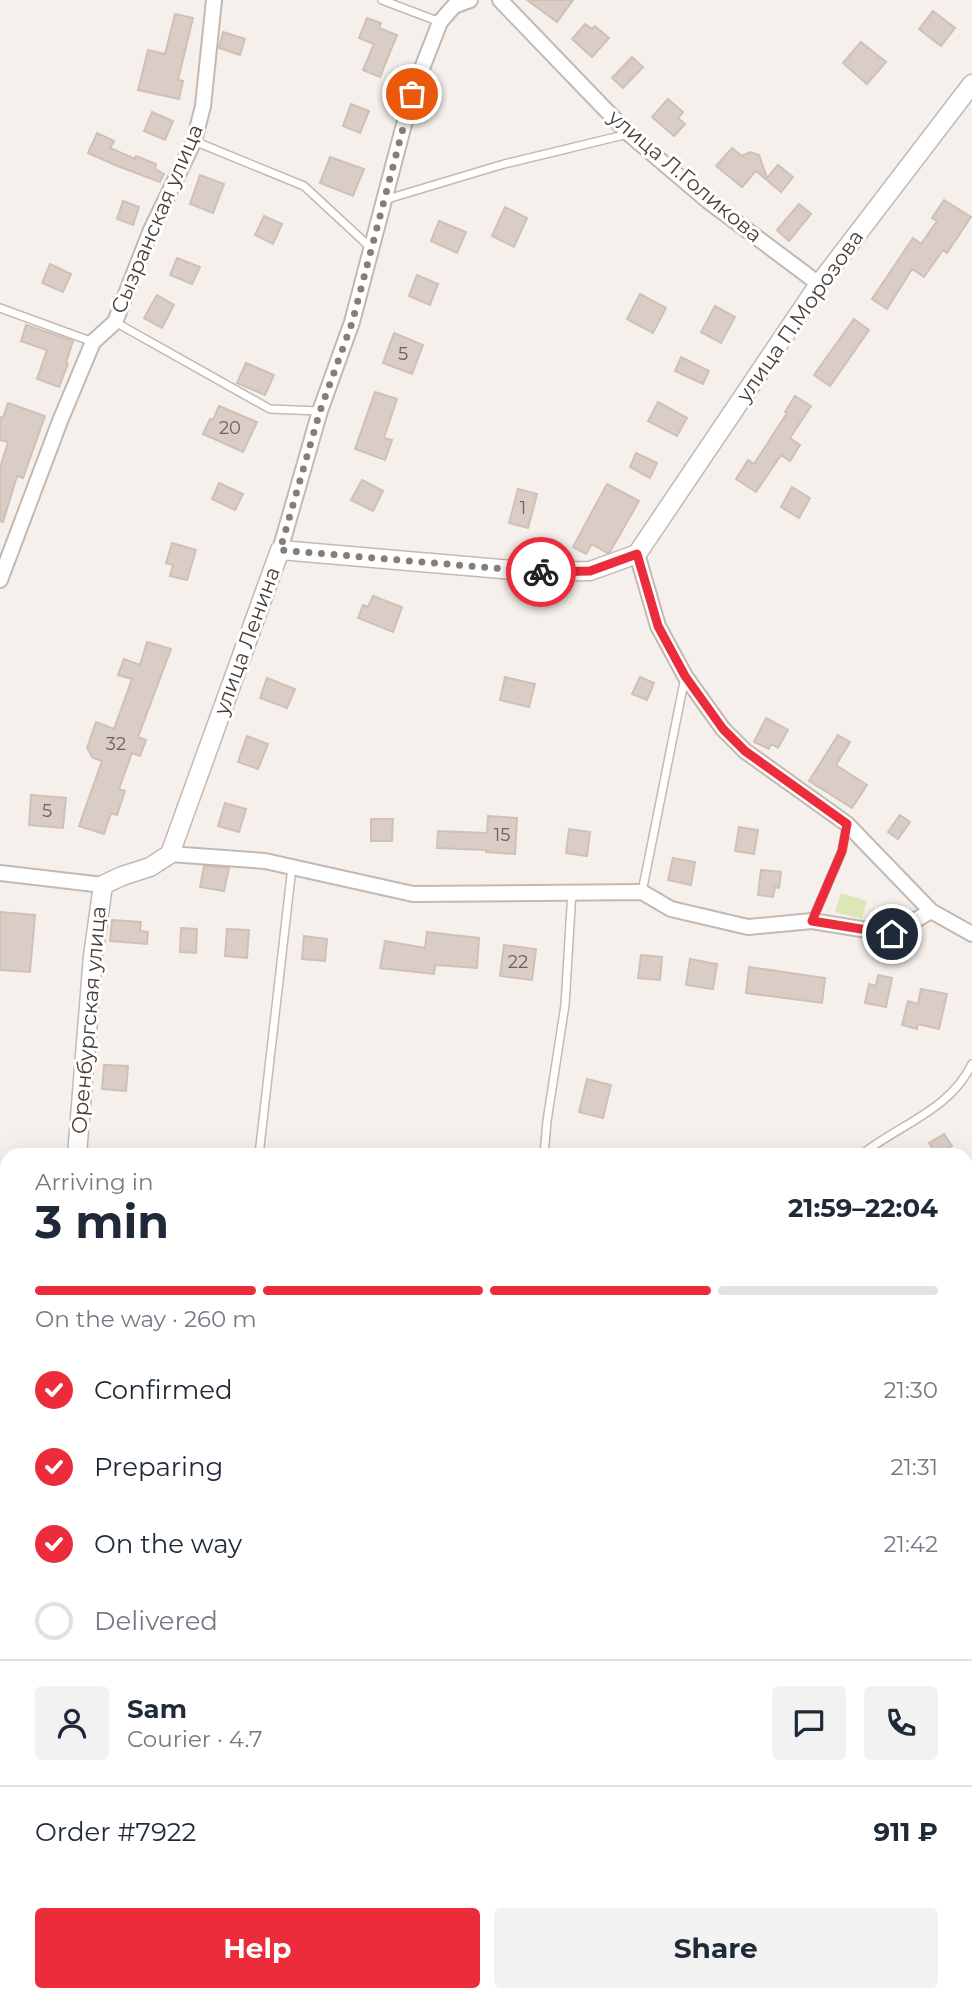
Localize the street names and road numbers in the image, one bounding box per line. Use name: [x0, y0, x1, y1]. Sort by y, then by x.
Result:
street label: улица Л.Голикова: [603, 103, 767, 247]
street label: Сызранская улица: [105, 120, 208, 317]
street label: улица П.Морозова: [730, 225, 868, 407]
street label: улица Ленина: [208, 563, 285, 719]
street label: Оренбургская улица: [66, 905, 111, 1135]

